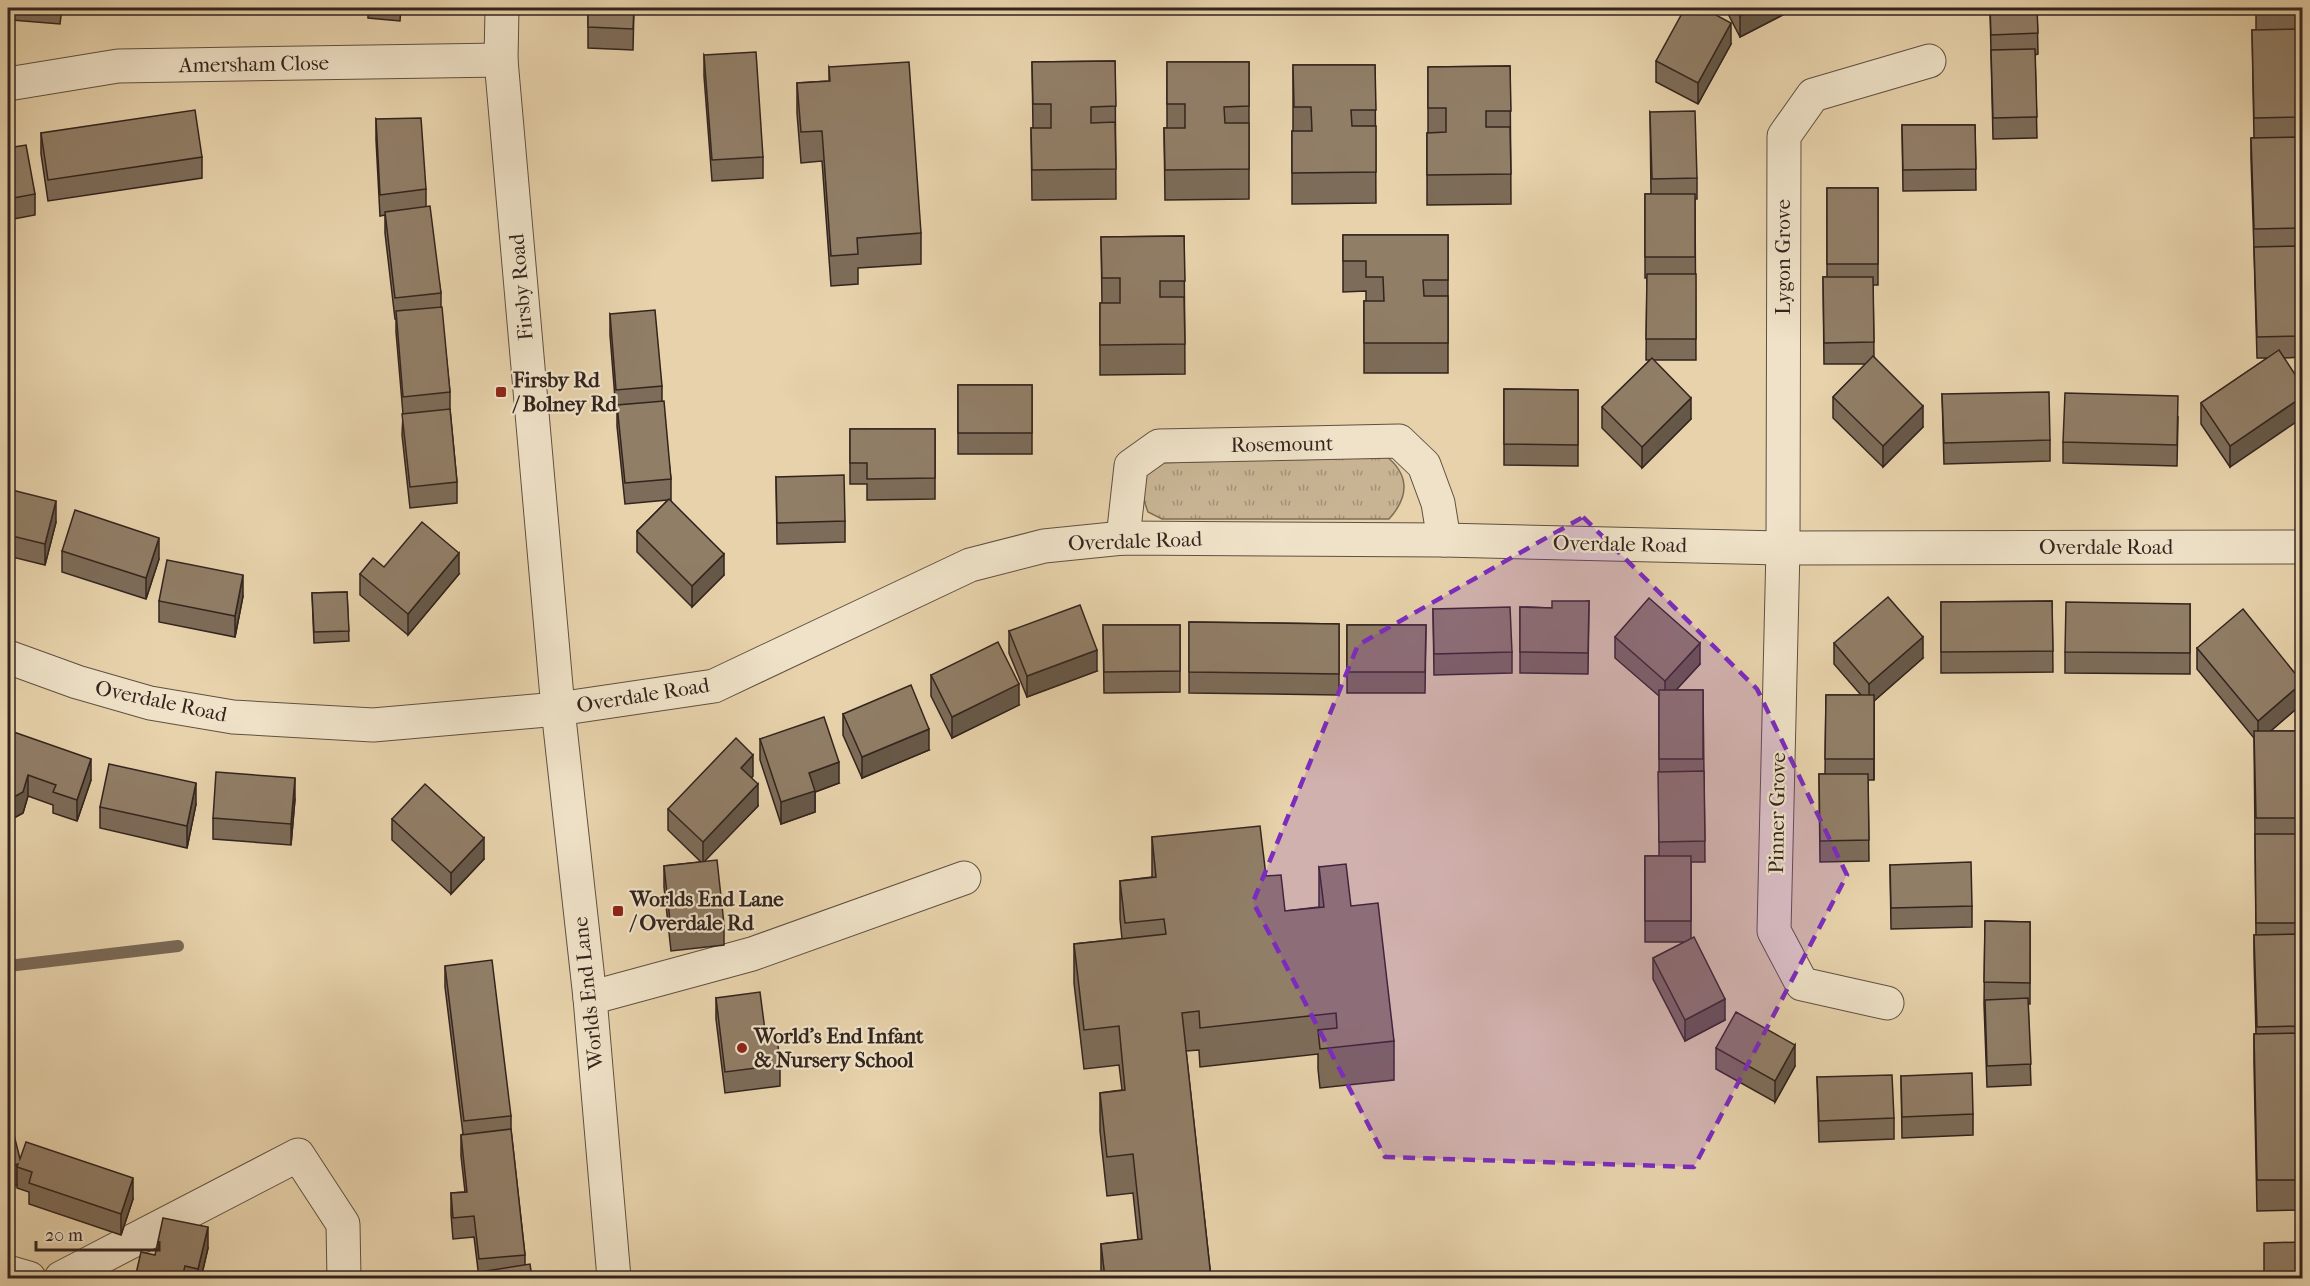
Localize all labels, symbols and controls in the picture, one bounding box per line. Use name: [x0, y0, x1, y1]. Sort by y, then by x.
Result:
street label: Amersham Close: [178, 51, 329, 77]
street label: Lygon Grove: [1771, 199, 1795, 315]
street label: Firsby Road: [504, 232, 538, 341]
place label: Firsby Rd / Bolney Rd: [512, 368, 617, 416]
marker: Firsby Rd / Bolney Rd: [494, 385, 508, 399]
street label: Rosemount: [1230, 431, 1334, 457]
street label: Overdale Road: [1068, 527, 1203, 555]
street label: Overdale Road: [1553, 531, 1688, 557]
street label: Overdale Road: [2039, 535, 2174, 559]
street label: Overdale Road: [575, 673, 712, 717]
street label: Overdale Road: [93, 675, 230, 727]
street label: Pinner Grove: [1764, 752, 1790, 874]
place label: Worlds End Lane / Overdale Rd: [629, 887, 784, 935]
marker: Worlds End Lane / Overdale Rd: [611, 904, 625, 918]
street label: Worlds End Lane: [568, 915, 608, 1072]
place label: World's End Infant & Nursery School: [753, 1024, 924, 1072]
marker: World's End Infant & Nursery School: [735, 1041, 749, 1055]
scale bar: [36, 1214, 159, 1252]
text: 20 m: [45, 1225, 83, 1246]

